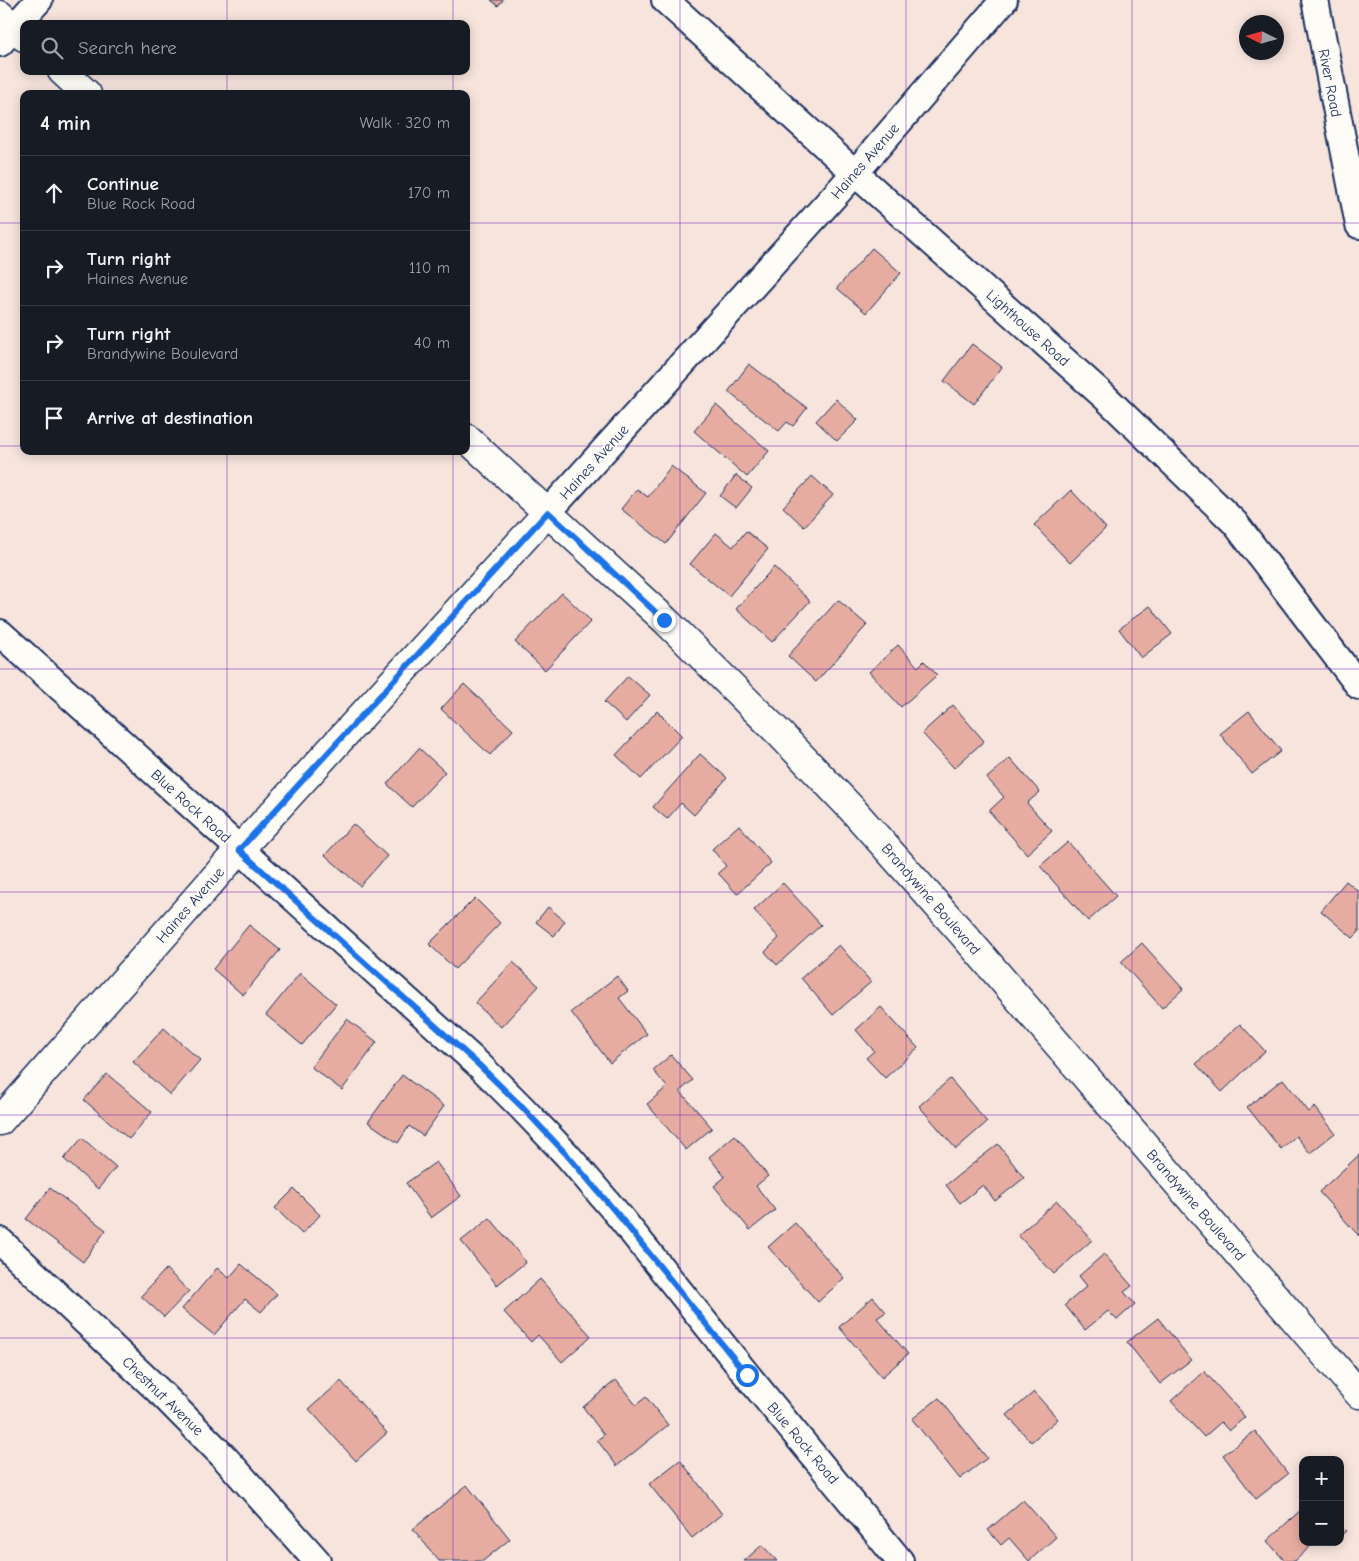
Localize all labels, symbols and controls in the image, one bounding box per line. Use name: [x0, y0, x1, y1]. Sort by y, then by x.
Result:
north arrow: [1239, 15, 1284, 60]
search box: [20, 20, 470, 75]
icon: search: [38, 34, 66, 62]
text: Search here: [78, 37, 177, 59]
street label: River Road: [1315, 47, 1345, 119]
text: 4 min: [40, 111, 91, 135]
text: Walk · 320 m: [359, 114, 450, 132]
street label: Haines Avenue: [827, 119, 903, 203]
text: Continue: [87, 173, 159, 195]
icon: ahead: [40, 179, 68, 207]
text: 170 m: [408, 184, 450, 202]
text: Blue Rock Road: [87, 195, 195, 213]
text: Turn right: [87, 248, 171, 270]
icon: right: [40, 254, 68, 282]
text: 110 m: [409, 259, 450, 277]
text: Haines Avenue: [87, 270, 188, 288]
street label: Lighthouse Road: [983, 286, 1073, 370]
text: Turn right: [87, 323, 171, 345]
icon: right: [40, 329, 68, 357]
text: 40 m: [414, 334, 450, 352]
text: Brandywine Boulevard: [87, 345, 238, 363]
icon: arrive: [40, 404, 68, 432]
text: Arrive at destination: [87, 407, 253, 429]
street label: Haines Avenue: [556, 420, 633, 503]
route end: [653, 609, 676, 632]
street label: Blue Rock Road: [147, 765, 235, 847]
street label: Brandywine Boulevard: [878, 840, 984, 958]
street label: Haines Avenue: [152, 863, 228, 947]
street label: Brandywine Boulevard: [1143, 1146, 1249, 1264]
street label: Chestnut Avenue: [119, 1353, 208, 1440]
route start: [736, 1364, 759, 1387]
street label: Blue Rock Road: [764, 1398, 842, 1488]
map controls: [1299, 1456, 1344, 1546]
button: +: [1299, 1456, 1344, 1501]
button: −: [1299, 1501, 1344, 1546]

